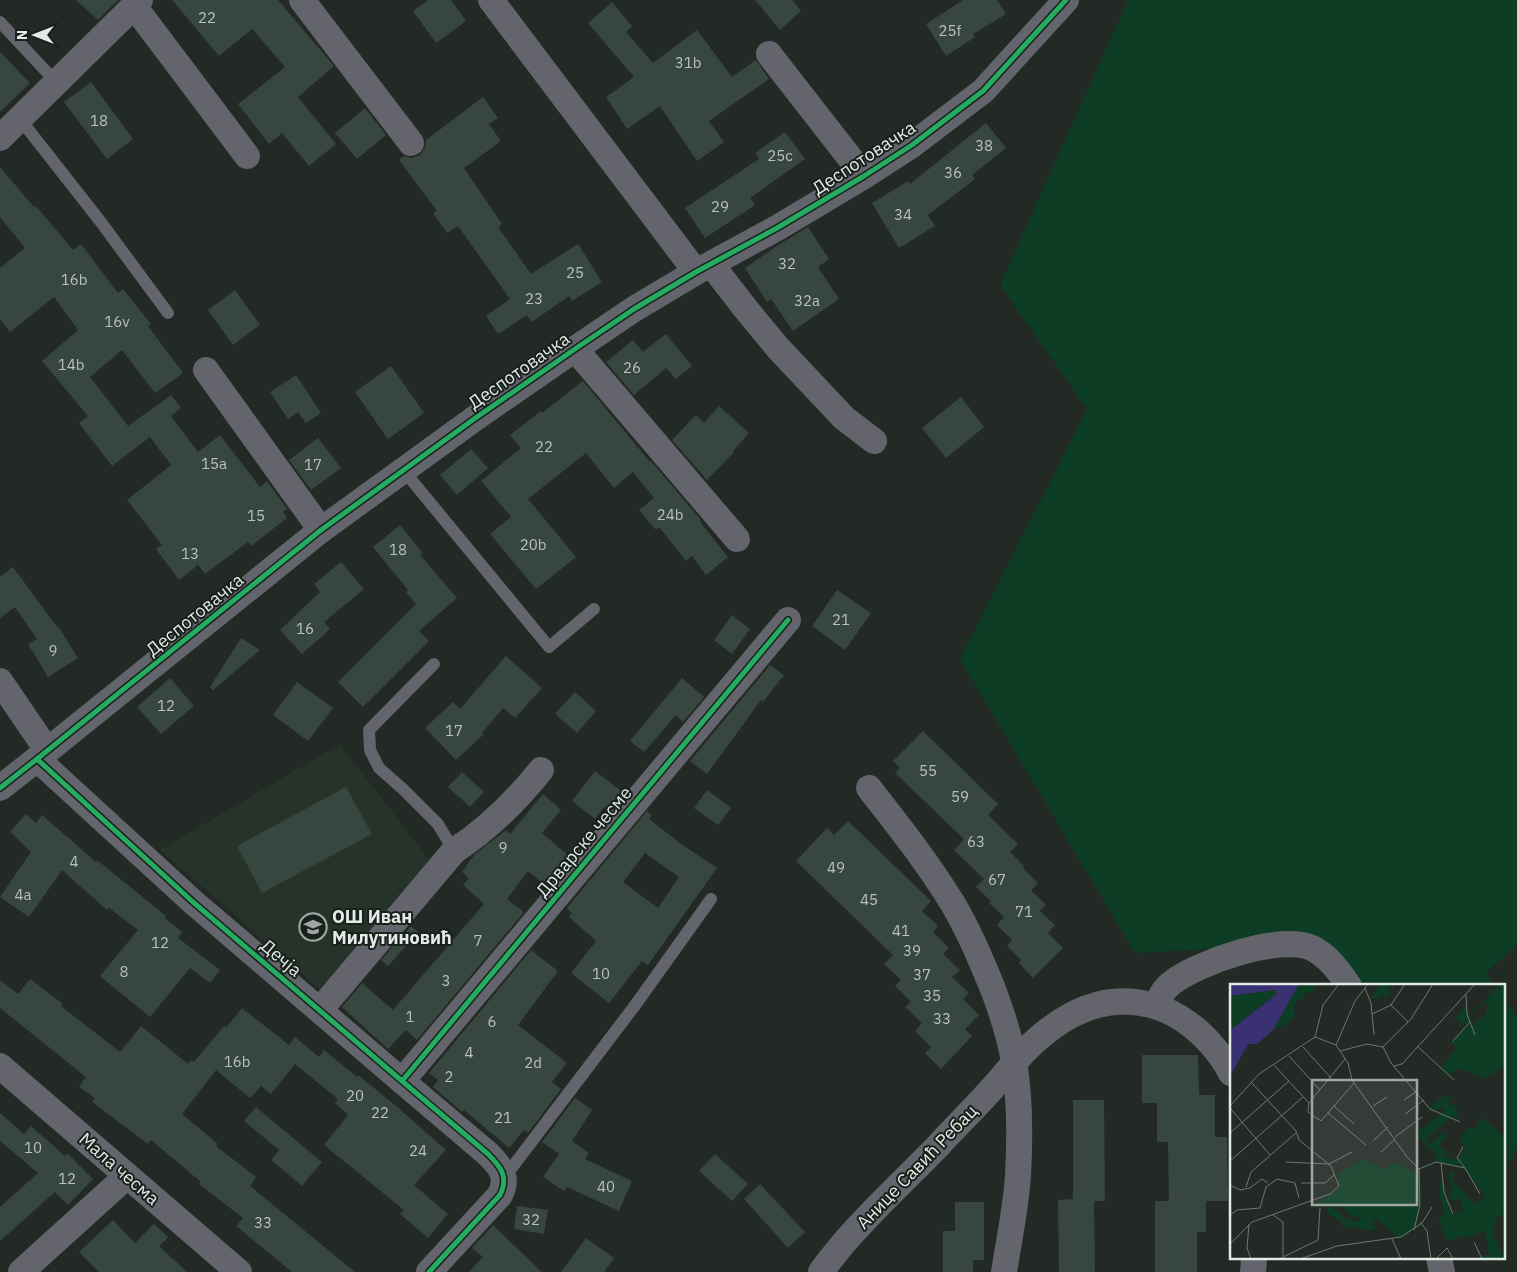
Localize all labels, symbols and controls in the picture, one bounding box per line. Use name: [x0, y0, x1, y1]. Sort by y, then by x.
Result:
house number: 22: [198, 8, 216, 27]
north arrow: [10, 10, 60, 60]
house number: 25f: [939, 21, 962, 40]
text: N: [13, 30, 31, 40]
house number: 31b: [675, 53, 701, 72]
house number: 18: [90, 111, 108, 130]
street label: Деспотовачка: [808, 115, 920, 200]
house number: 38: [975, 136, 993, 155]
house number: 25c: [767, 146, 793, 165]
house number: 36: [944, 163, 962, 182]
house number: 29: [711, 197, 729, 216]
house number: 34: [894, 205, 912, 224]
house number: 32: [778, 254, 796, 273]
house number: 25: [566, 263, 584, 282]
house number: 16b: [61, 270, 87, 289]
house number: 23: [525, 289, 543, 308]
house number: 32a: [794, 291, 820, 310]
house number: 16v: [104, 312, 130, 331]
street label: Деспотовачка: [463, 327, 574, 414]
house number: 14b: [58, 355, 84, 374]
house number: 26: [623, 358, 641, 377]
house number: 22: [535, 437, 553, 456]
house number: 15a: [201, 454, 227, 473]
house number: 17: [304, 455, 322, 474]
house number: 24b: [657, 505, 683, 524]
house number: 15: [247, 506, 265, 525]
house number: 20b: [520, 535, 546, 554]
house number: 18: [389, 540, 407, 559]
house number: 13: [181, 544, 199, 563]
street label: Деспотовачка: [141, 568, 248, 661]
house number: 21: [832, 610, 850, 629]
house number: 16: [296, 619, 314, 638]
house number: 9: [48, 641, 58, 660]
house number: 12: [157, 696, 175, 715]
house number: 17: [445, 721, 463, 740]
house number: 55: [919, 761, 937, 780]
street label: Дрварске чесме: [531, 782, 637, 902]
house number: 59: [951, 787, 969, 806]
house number: 63: [967, 832, 985, 851]
house number: 9: [498, 838, 508, 857]
house number: 4: [69, 852, 79, 871]
house number: 49: [827, 858, 845, 877]
house number: 67: [988, 870, 1006, 889]
house number: 4a: [14, 885, 32, 904]
house number: 45: [860, 890, 878, 909]
house number: 71: [1015, 902, 1033, 921]
place label: ОШ Иван Милутиновић: [332, 905, 452, 949]
school or university icon: ОШ Иван Милутиновић: [298, 912, 328, 942]
house number: 41: [892, 921, 910, 940]
house number: 7: [473, 931, 483, 950]
house number: 12: [151, 933, 169, 952]
street label: Дечја: [256, 934, 307, 982]
house number: 39: [903, 941, 921, 960]
house number: 8: [119, 962, 129, 981]
house number: 10: [592, 964, 610, 983]
house number: 37: [913, 965, 931, 984]
house number: 3: [441, 971, 451, 990]
inset map: [1230, 984, 1504, 1260]
house number: 35: [923, 986, 941, 1005]
house number: 1: [405, 1007, 415, 1026]
house number: 33: [933, 1009, 951, 1028]
house number: 6: [487, 1012, 497, 1031]
house number: 4: [464, 1043, 474, 1062]
house number: 16b: [224, 1052, 250, 1071]
house number: 2d: [524, 1053, 542, 1072]
house number: 2: [444, 1067, 454, 1086]
house number: 20: [346, 1086, 364, 1105]
street label: Анице Савић Ребац: [851, 1099, 982, 1234]
house number: 22: [371, 1103, 389, 1122]
house number: 21: [494, 1108, 512, 1127]
street label: Мала чесма: [74, 1127, 165, 1210]
house number: 10: [24, 1138, 42, 1157]
house number: 24: [409, 1141, 427, 1160]
house number: 12: [58, 1169, 76, 1188]
house number: 40: [597, 1177, 615, 1196]
house number: 32: [522, 1210, 540, 1229]
house number: 33: [254, 1213, 272, 1232]

